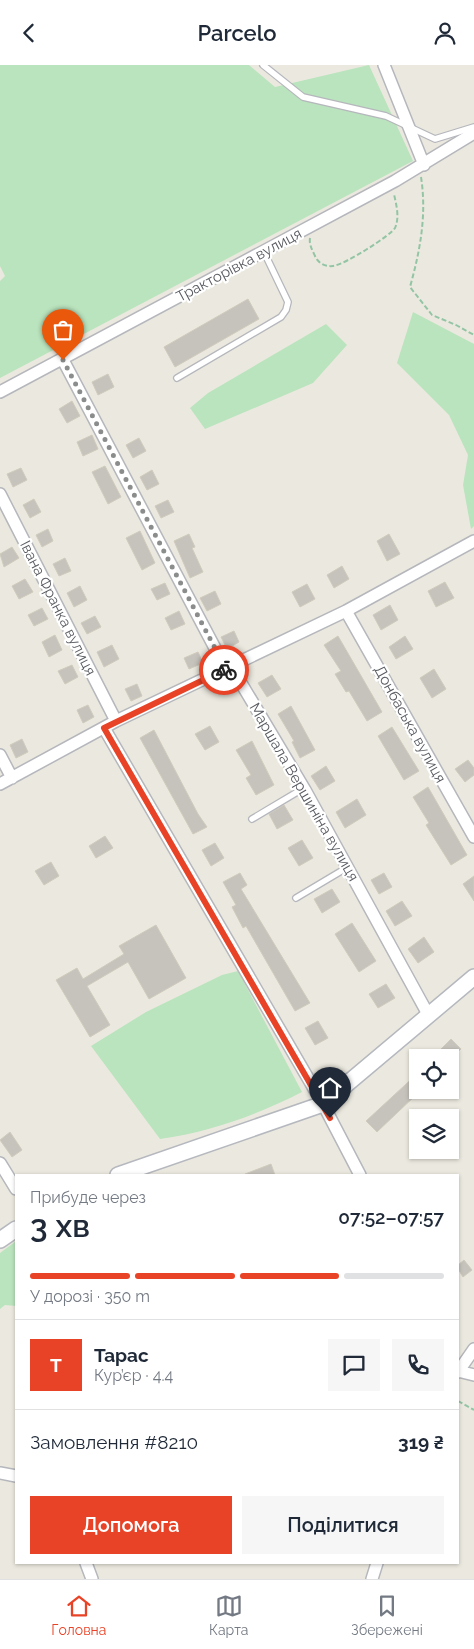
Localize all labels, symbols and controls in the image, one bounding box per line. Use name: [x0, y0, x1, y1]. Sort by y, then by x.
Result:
icon: back: [15, 19, 43, 47]
icon: person: [431, 19, 459, 47]
text: Parcelo: [197, 20, 277, 46]
street label: Тракторівка вулиця: [173, 224, 305, 306]
pin: [42, 309, 84, 360]
icon: bag: [49, 316, 77, 344]
street label: Івана Франка вулиця: [16, 538, 100, 678]
courier: [199, 645, 249, 695]
icon: bike: [210, 656, 238, 684]
street label: Донбаська вулиця: [370, 662, 450, 786]
street label: Маршала Вершиніна вулиця: [245, 700, 363, 884]
map controls: [409, 1049, 459, 1159]
button: locate: [409, 1049, 459, 1099]
pin: [309, 1067, 351, 1118]
icon: home: [316, 1074, 344, 1102]
button: layers: [409, 1109, 459, 1159]
text: Прибуде через: [30, 1188, 146, 1207]
text: 07:52–07:57: [338, 1206, 444, 1228]
text: 3 хв: [30, 1207, 90, 1244]
text: У дорозі · 350 m: [30, 1287, 150, 1306]
button: chat: [328, 1339, 380, 1391]
button: phone: [392, 1339, 444, 1391]
text: Тарас: [94, 1344, 149, 1366]
text: Т: [50, 1354, 62, 1376]
text: Кур’єр · 4.4: [94, 1366, 173, 1385]
text: Замовлення #8210: [30, 1431, 198, 1453]
text: 319 ₴: [398, 1431, 444, 1453]
button: Допомога: [30, 1496, 232, 1554]
button: Поділитися: [242, 1496, 444, 1554]
tab: Головна: [51, 1592, 106, 1638]
tab: Карта: [209, 1592, 248, 1638]
tab: Збережені: [351, 1592, 423, 1638]

